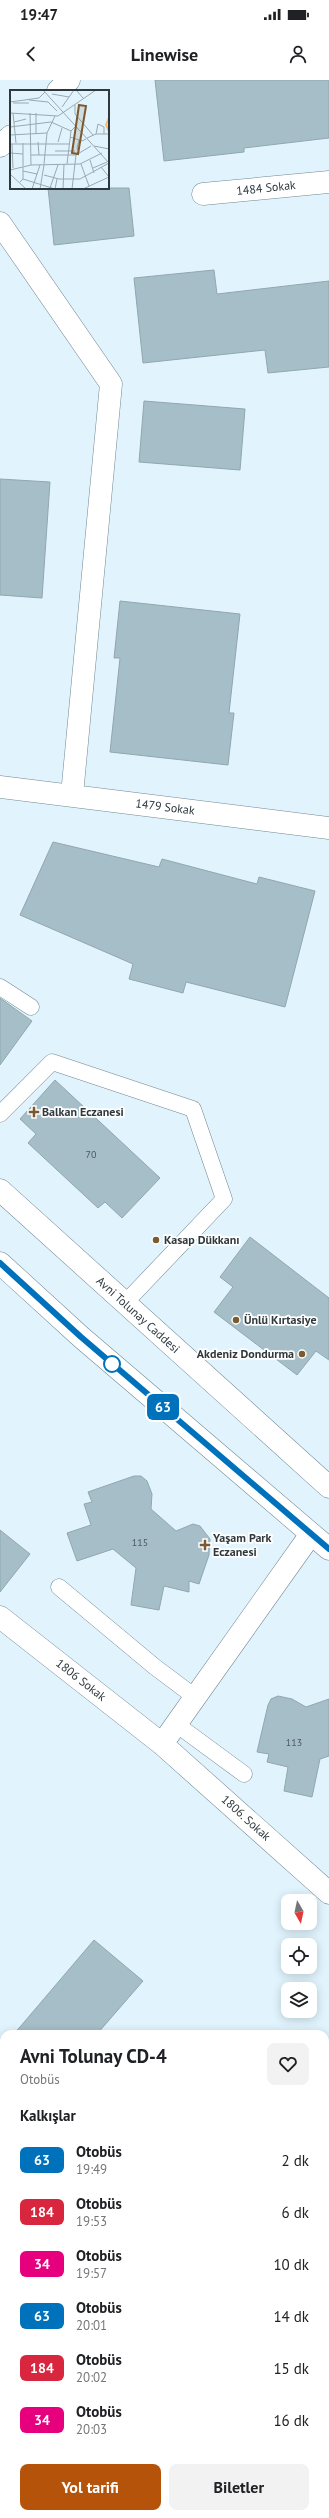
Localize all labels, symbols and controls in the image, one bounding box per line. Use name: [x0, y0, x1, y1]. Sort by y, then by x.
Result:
text: 19:47: [20, 5, 58, 24]
icon: back: [20, 43, 42, 65]
text: Linewise: [131, 43, 198, 66]
icon: person: [287, 43, 309, 65]
inset map: [10, 90, 109, 189]
street label: 1484 Sokak: [236, 177, 297, 198]
street label: 1479 Sokak: [135, 795, 196, 818]
place label: Balkan Eczanesi: [42, 1104, 124, 1119]
marker: Balkan Eczanesi: [29, 1107, 39, 1117]
house number: 70: [86, 1148, 97, 1161]
place label: Kasap Dükkanı: [164, 1232, 239, 1247]
marker: Kasap Dükkanı: [151, 1235, 161, 1245]
street label: Avni Tolunay Caddesi: [93, 1273, 183, 1356]
place label: Ünlü Kırtasiye: [244, 1312, 317, 1327]
marker: Ünlü Kırtasiye: [231, 1315, 241, 1325]
place label: Akdeniz Dondurma: [197, 1346, 294, 1361]
marker: Akdeniz Dondurma: [297, 1349, 307, 1359]
unlabelled marker: [103, 1355, 121, 1373]
line badge: 63: [145, 1394, 181, 1420]
text: 63: [155, 1398, 171, 1416]
place label: Yaşam Park Eczanesi: [212, 1530, 272, 1559]
house number: 115: [132, 1536, 148, 1549]
marker: Yaşam Park Eczanesi: [200, 1540, 210, 1550]
street label: 1806 Sokak: [53, 1655, 110, 1704]
house number: 113: [286, 1736, 302, 1749]
street label: 1806. Sokak: [219, 1792, 274, 1844]
north arrow: [281, 1894, 317, 1930]
map controls: [281, 1894, 317, 2018]
button: locate: [281, 1938, 317, 1974]
button: layers: [281, 1982, 317, 2018]
button: heart: [267, 2043, 309, 2085]
text: Avni Tolunay CD-4: [20, 2044, 167, 2068]
text: Otobüs: [20, 2071, 60, 2088]
text: Kalkışlar: [20, 2106, 76, 2125]
text: Otobüs: [76, 2142, 122, 2161]
text: 63: [34, 2151, 50, 2169]
text: 2 dk: [282, 2151, 309, 2170]
text: 19:49: [76, 2161, 107, 2178]
text: Otobüs: [76, 2194, 122, 2213]
text: 184: [30, 2203, 54, 2221]
text: 6 dk: [282, 2203, 309, 2222]
text: 19:53: [76, 2213, 107, 2230]
text: Otobüs: [76, 2246, 122, 2265]
text: 34: [34, 2255, 50, 2273]
text: 10 dk: [273, 2255, 309, 2274]
text: 19:57: [76, 2265, 107, 2282]
text: Otobüs: [76, 2298, 122, 2317]
text: 63: [34, 2307, 50, 2325]
text: 14 dk: [273, 2307, 309, 2326]
text: 20:01: [76, 2317, 107, 2334]
text: Otobüs: [76, 2350, 122, 2369]
text: 184: [30, 2359, 54, 2377]
text: 15 dk: [273, 2359, 309, 2378]
text: 20:02: [76, 2369, 107, 2386]
text: Otobüs: [76, 2402, 122, 2421]
text: 34: [34, 2411, 50, 2429]
text: 16 dk: [273, 2411, 309, 2430]
text: 20:03: [76, 2421, 107, 2438]
button: Yol tarifi: [20, 2464, 161, 2510]
button: Biletler: [169, 2464, 309, 2510]

